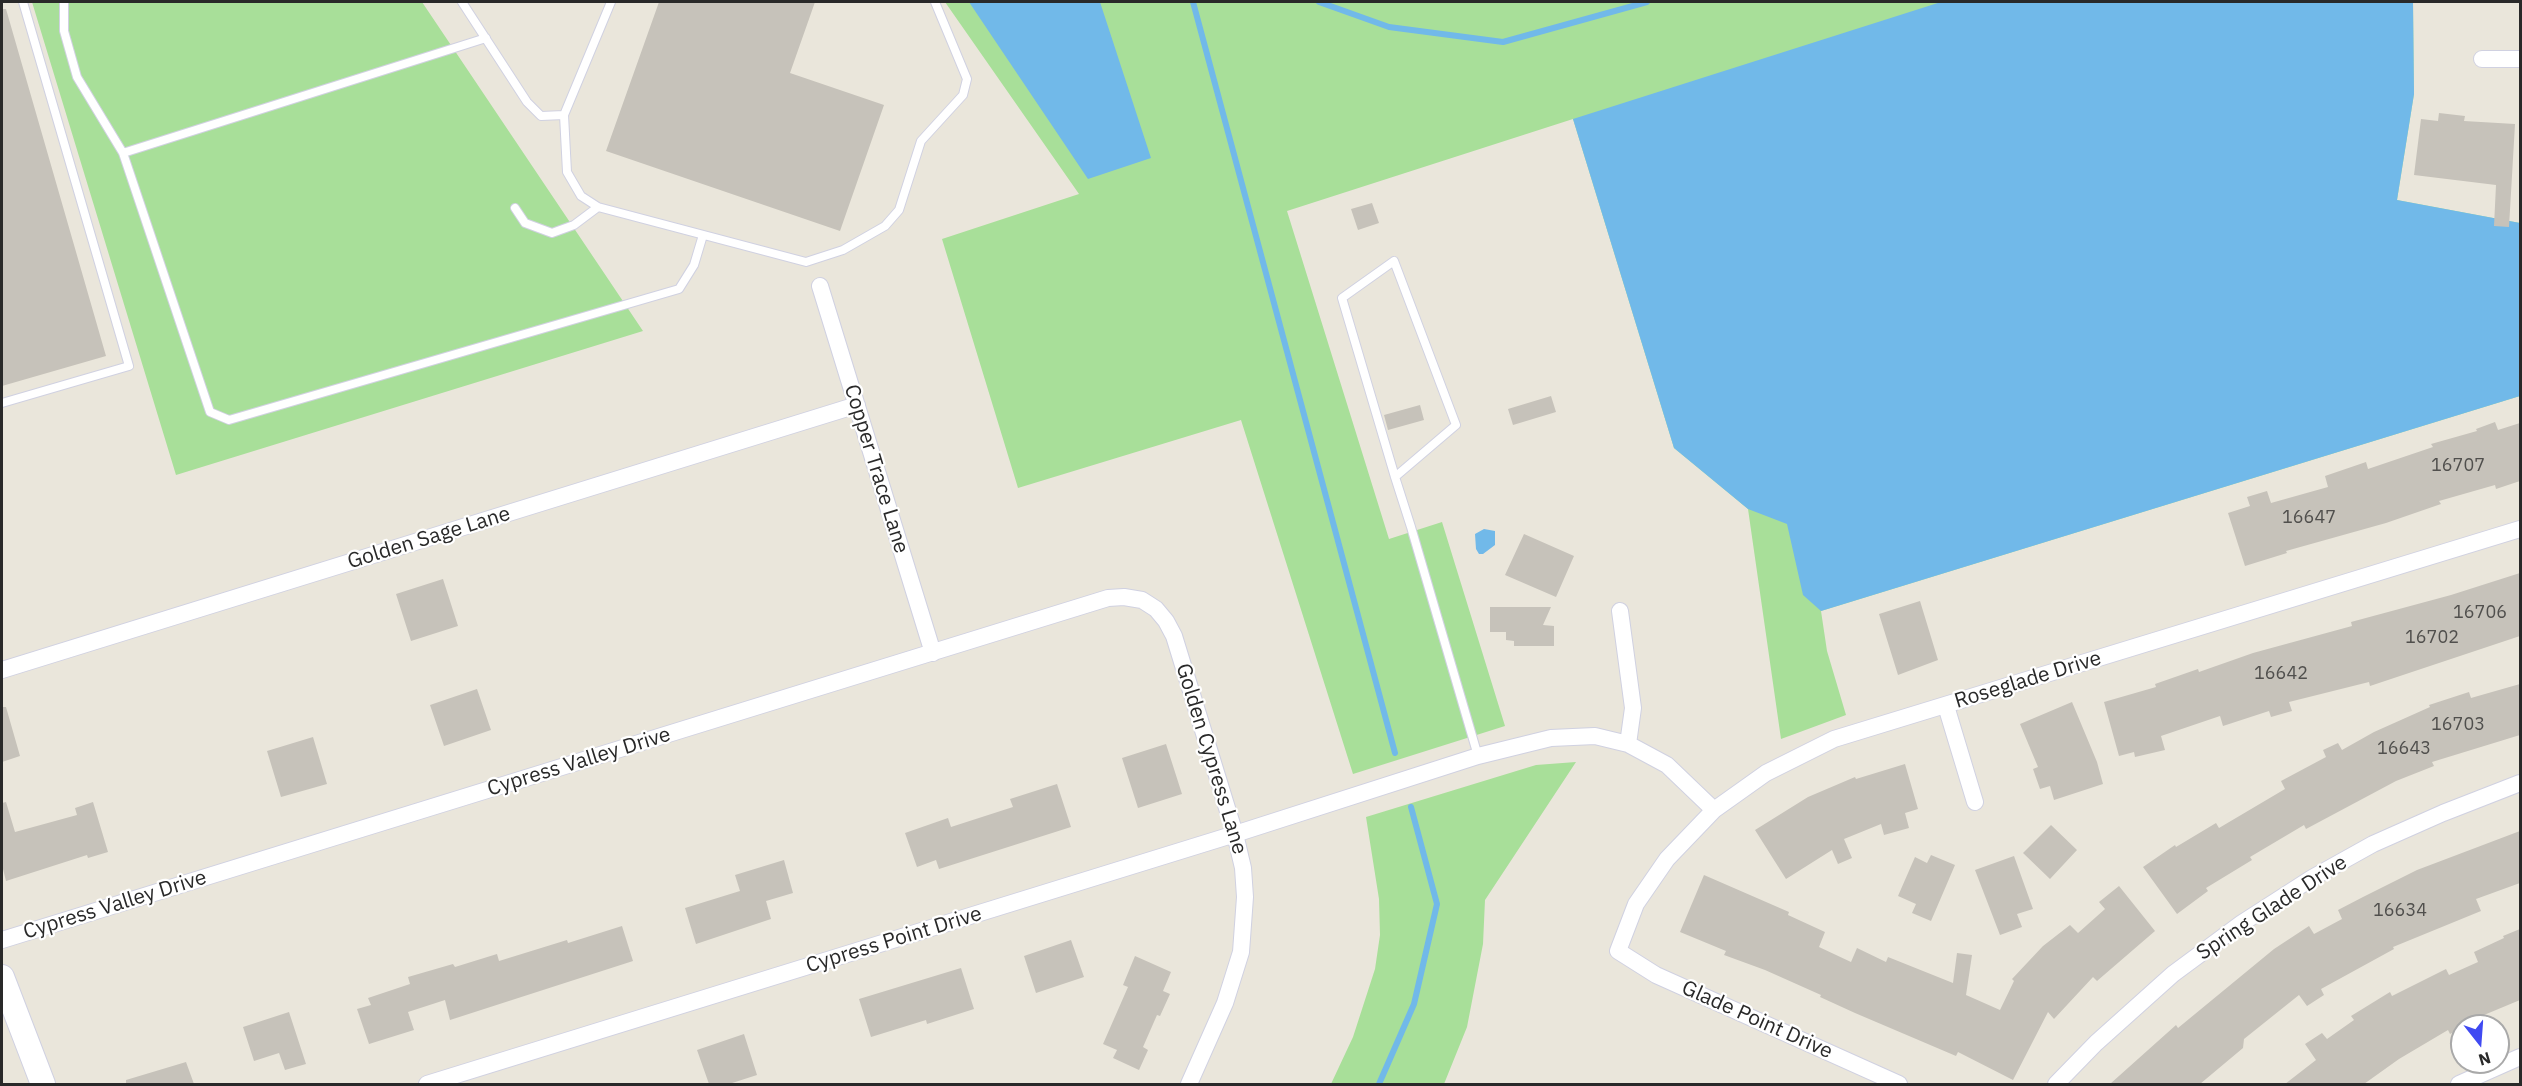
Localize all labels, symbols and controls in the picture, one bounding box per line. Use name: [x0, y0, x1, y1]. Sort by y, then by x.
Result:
street label: Copper Trace Lane: [838, 381, 914, 557]
house number: 16707: [2431, 455, 2485, 477]
street label: Golden Sage Lane: [345, 501, 513, 575]
house number: 16647: [2282, 507, 2336, 529]
house number: 16706: [2453, 602, 2507, 624]
house number: 16702: [2405, 627, 2459, 649]
street label: Roseglade Drive: [1952, 646, 2104, 714]
street label: Golden Cypress Lane: [1170, 661, 1252, 857]
house number: 16642: [2254, 663, 2308, 685]
house number: 16703: [2431, 714, 2485, 736]
street label: Cypress Valley Drive: [484, 722, 674, 802]
house number: 16643: [2377, 738, 2431, 760]
street label: Spring Glade Drive: [2192, 850, 2352, 966]
street label: Cypress Valley Drive: [20, 865, 210, 945]
house number: 16634: [2373, 900, 2427, 922]
street label: Cypress Point Drive: [803, 901, 985, 979]
street label: Glade Point Drive: [1678, 975, 1836, 1065]
north arrow: [2450, 1014, 2510, 1074]
text: N: [2476, 1048, 2493, 1071]

